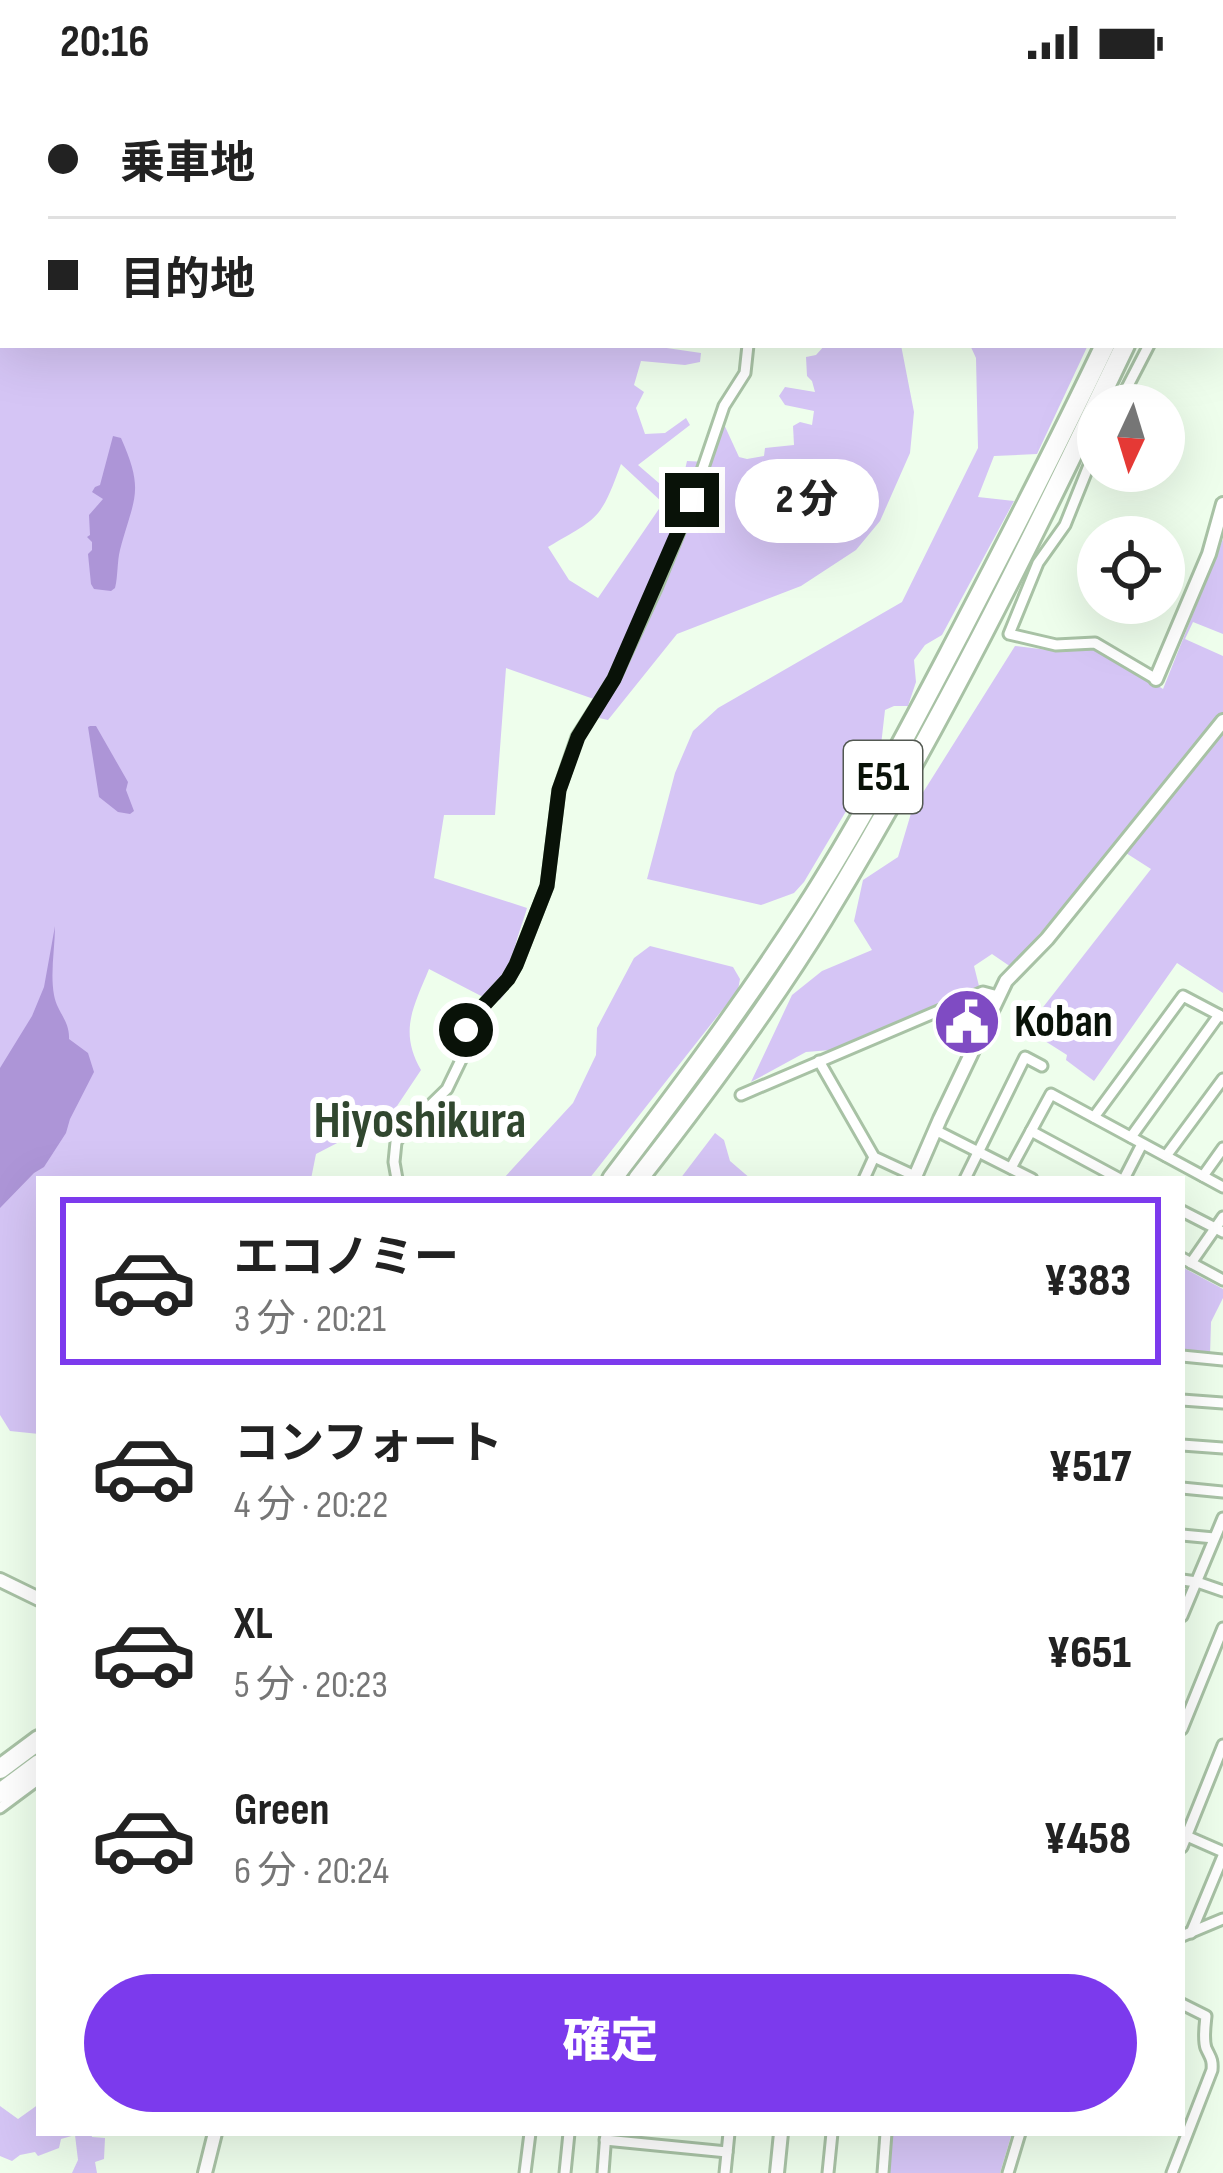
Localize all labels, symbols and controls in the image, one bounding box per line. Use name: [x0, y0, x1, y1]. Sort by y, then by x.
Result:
text: 20:16: [60, 15, 149, 70]
text: 乗車地: [120, 137, 255, 192]
text: 目的地: [120, 253, 255, 308]
north arrow: [1077, 384, 1185, 492]
map controls: [1077, 384, 1185, 624]
callout: 2 分: [734, 458, 878, 542]
route end: [665, 473, 719, 527]
text: 2 分: [776, 477, 838, 524]
button: locate: [1077, 516, 1185, 624]
road number: E51: [844, 741, 922, 813]
public building icon: Koban: [932, 987, 1002, 1057]
place label: Koban: [1014, 995, 1113, 1050]
route start: [439, 1003, 493, 1057]
district label: Hiyoshikura: [314, 1091, 526, 1152]
icon: car: [90, 1227, 198, 1335]
text: エコノミー: [234, 1231, 459, 1286]
text: ¥383: [1044, 1254, 1131, 1309]
text: 3 分 · 20:21: [234, 1296, 386, 1343]
icon: car: [90, 1413, 198, 1521]
text: コンフォート: [234, 1417, 503, 1472]
text: ¥517: [1049, 1440, 1131, 1495]
text: 4 分 · 20:22: [234, 1482, 388, 1529]
text: XL: [234, 1597, 273, 1652]
icon: car: [90, 1599, 198, 1707]
text: ¥651: [1047, 1626, 1131, 1681]
text: 5 分 · 20:23: [234, 1662, 388, 1709]
text: Green: [234, 1783, 330, 1838]
icon: car: [90, 1785, 198, 1893]
text: ¥458: [1044, 1812, 1131, 1867]
text: 6 分 · 20:24: [234, 1848, 389, 1895]
button: 確定: [84, 1974, 1137, 2112]

